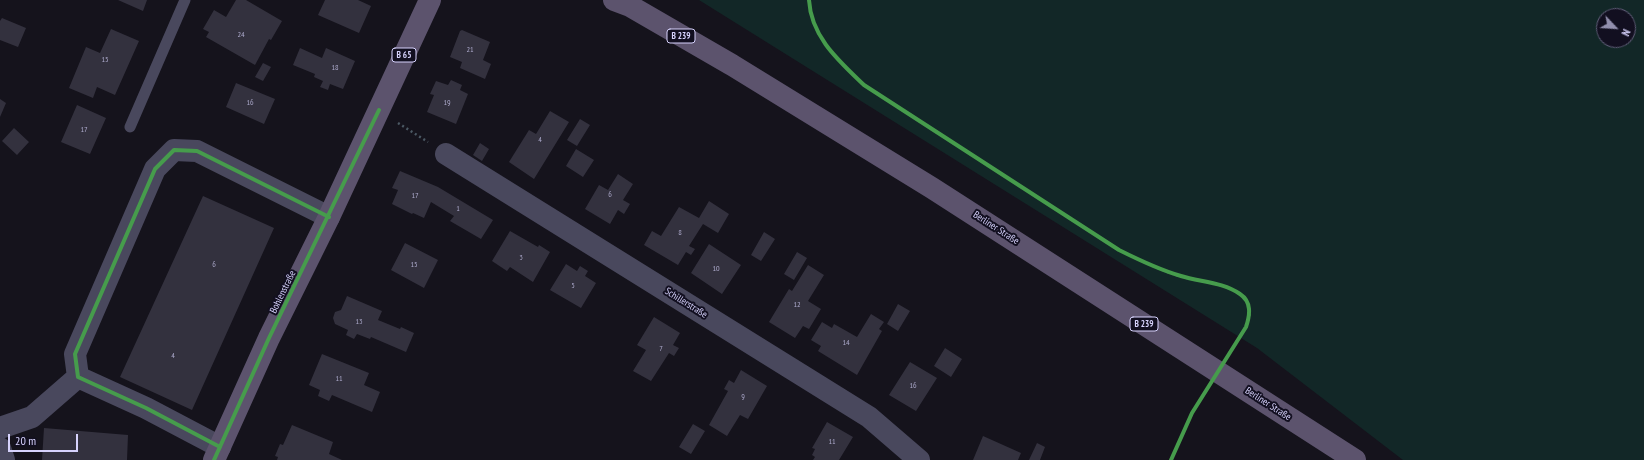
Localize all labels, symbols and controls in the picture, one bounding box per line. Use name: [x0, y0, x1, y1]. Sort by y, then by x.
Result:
north arrow: [1596, 8, 1636, 48]
text: N: [1618, 27, 1634, 38]
road number: B 239: [667, 29, 695, 43]
house number: 24: [237, 30, 245, 40]
house number: 21: [466, 45, 474, 55]
road number: B 65: [392, 48, 416, 62]
house number: 15: [101, 55, 109, 65]
house number: 18: [331, 63, 339, 73]
house number: 16: [246, 98, 254, 108]
house number: 19: [443, 98, 451, 108]
house number: 17: [80, 125, 88, 135]
house number: 4: [538, 135, 542, 145]
house number: 6: [608, 190, 612, 200]
house number: 17: [411, 191, 419, 201]
house number: 1: [456, 204, 460, 214]
street label: Berliner Straße: [971, 209, 1021, 247]
house number: 8: [678, 228, 682, 238]
house number: 3: [519, 253, 523, 263]
house number: 6: [212, 260, 216, 270]
house number: 15: [410, 260, 418, 270]
house number: 10: [712, 264, 720, 274]
street label: Bohlenstraße: [267, 269, 299, 315]
house number: 5: [571, 281, 575, 291]
street label: Schillerstraße: [663, 285, 709, 321]
house number: 12: [793, 300, 801, 310]
house number: 13: [355, 317, 363, 327]
road number: B 239: [1130, 317, 1158, 331]
house number: 14: [842, 338, 850, 348]
house number: 7: [659, 344, 663, 354]
house number: 4: [171, 351, 175, 361]
house number: 11: [335, 374, 343, 384]
house number: 16: [909, 381, 917, 391]
street label: Berliner Straße: [1243, 385, 1293, 423]
house number: 9: [741, 392, 745, 402]
scale bar: [10, 426, 80, 452]
text: 20 m: [15, 433, 36, 448]
house number: 11: [828, 437, 836, 447]

